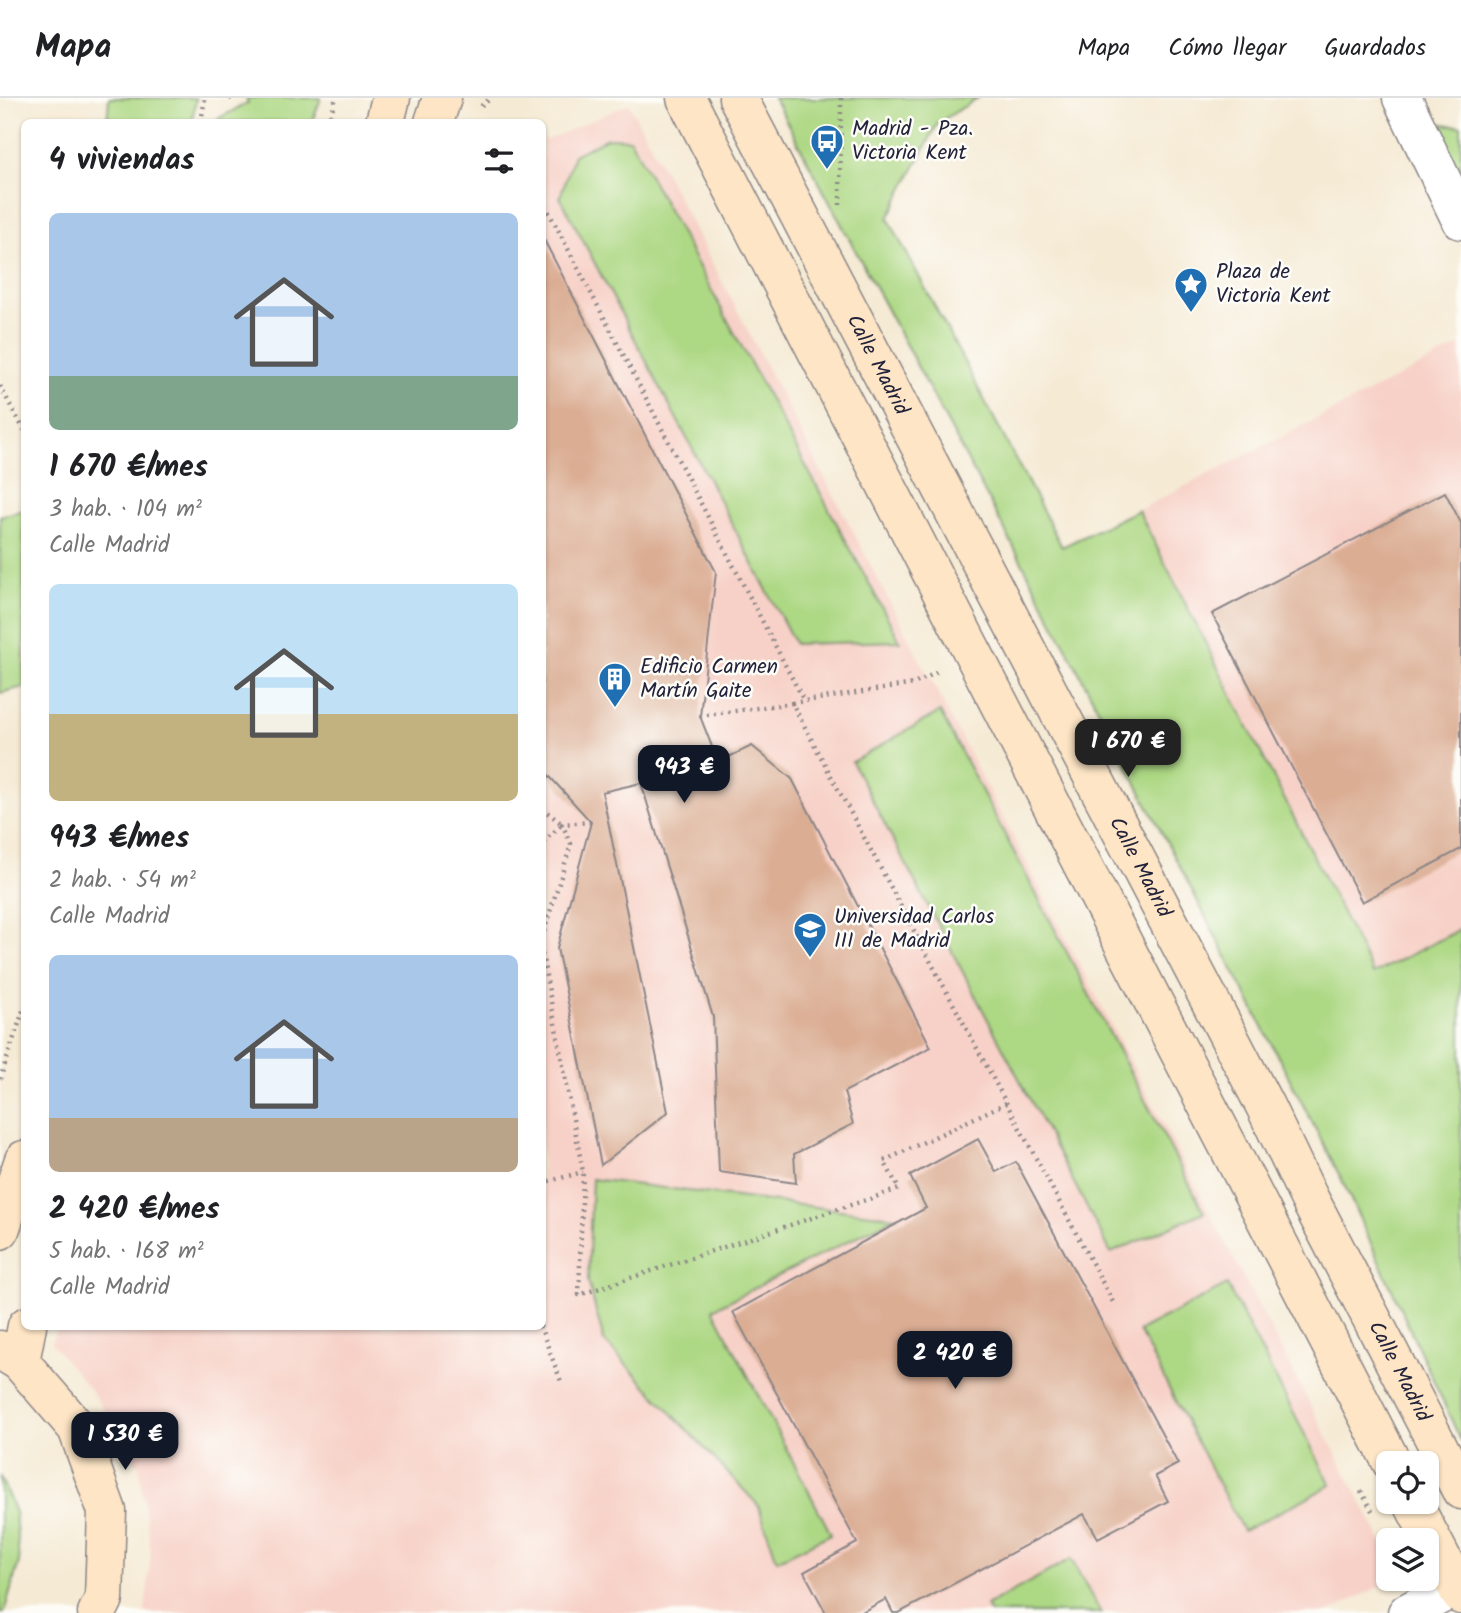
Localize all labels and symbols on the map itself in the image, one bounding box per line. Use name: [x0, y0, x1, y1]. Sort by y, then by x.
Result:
place label: Madrid - Pza. Victoria Kent: [852, 113, 973, 170]
bus stop icon: Madrid - Pza. Victoria Kent: [808, 122, 846, 171]
place label: Plaza de Victoria Kent: [1216, 256, 1331, 313]
place icon: Plaza de Victoria Kent: [1172, 265, 1210, 314]
street label: Calle Madrid: [837, 308, 918, 422]
place label: Edificio Carmen Martín Gaite: [640, 651, 778, 708]
building icon: Edificio Carmen Martín Gaite: [596, 660, 634, 709]
pin: 1 670 €: [1063, 720, 1193, 779]
pin: 943 €: [635, 746, 733, 805]
street label: Calle Madrid: [1100, 811, 1181, 924]
place label: Universidad Carlos III de Madrid: [834, 901, 994, 958]
school or university icon: Universidad Carlos III de Madrid: [791, 910, 829, 959]
street label: Calle Madrid: [1359, 1315, 1440, 1428]
pin: 2 420 €: [890, 1332, 1020, 1391]
pin: 1 530 €: [60, 1412, 190, 1472]

